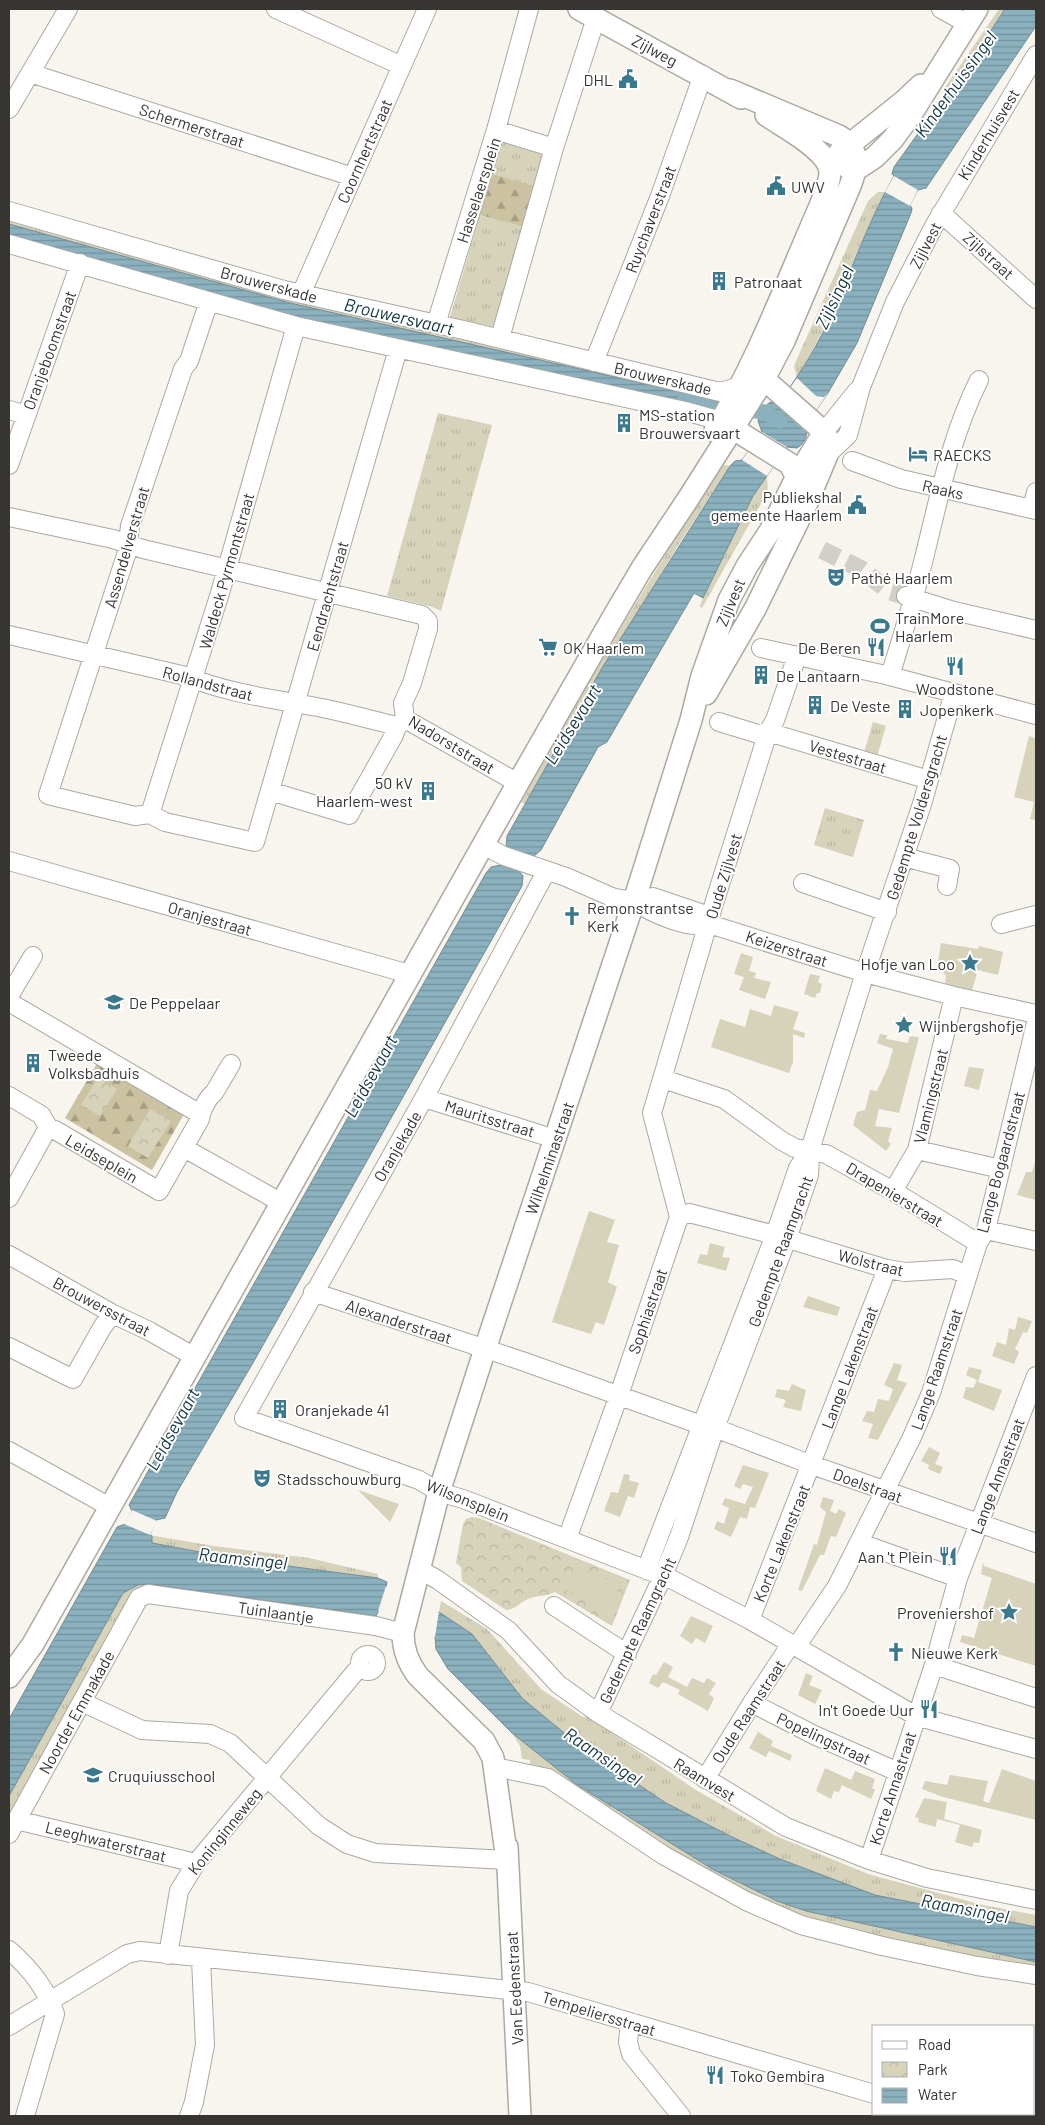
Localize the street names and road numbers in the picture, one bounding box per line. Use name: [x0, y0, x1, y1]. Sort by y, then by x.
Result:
street label: Zijlweg: [629, 30, 681, 70]
street label: Kinderhuisvest: [953, 85, 1023, 183]
street label: Coornhertstraat: [333, 96, 395, 206]
street label: Schermerstraat: [137, 99, 247, 151]
street label: Hasselaersplein: [452, 135, 504, 245]
street label: Ruychaverstraat: [621, 163, 679, 275]
street label: Zijlvest: [905, 219, 945, 271]
street label: Zijlstraat: [960, 227, 1018, 283]
street label: Brouwerskade: [218, 262, 320, 306]
street label: Oranjeboomstraat: [19, 288, 79, 412]
street label: Brouwerskade: [612, 358, 714, 398]
street label: Raaks: [921, 475, 965, 503]
street label: Assendelverstraat: [100, 484, 152, 610]
street label: Waldeck Pyrmontstraat: [194, 490, 258, 652]
street label: Eendrachtstraat: [302, 539, 352, 653]
street label: Zijlvest: [712, 575, 748, 629]
street label: Rollandstraat: [161, 662, 255, 704]
street label: Nadorststraat: [405, 711, 499, 777]
street label: Gedempte Voldersgracht: [882, 732, 950, 902]
street label: Vestestraat: [807, 735, 889, 777]
street label: Oude Zijlvest: [701, 831, 745, 921]
street label: Oranjestraat: [166, 897, 254, 939]
street label: Keizerstraat: [744, 926, 830, 970]
street label: Vlamingstraat: [909, 1047, 951, 1145]
street label: Lange Bogaardstraat: [972, 1089, 1028, 1235]
street label: Mauritsstraat: [443, 1095, 537, 1141]
street label: Wilhelminastraat: [521, 1099, 577, 1217]
street label: Oranjekade: [369, 1107, 425, 1185]
street label: Leidseplein: [62, 1130, 142, 1186]
street label: Drapenierstraat: [843, 1158, 947, 1230]
street label: Gedempte Raamgracht: [744, 1173, 816, 1329]
street label: Wolstraat: [836, 1245, 906, 1279]
street label: Sophiastraat: [624, 1266, 670, 1356]
street label: Brouwersstraat: [50, 1272, 154, 1340]
street label: Alexanderstraat: [344, 1295, 454, 1347]
street label: Lange Lakenstraat: [817, 1303, 881, 1431]
street label: Lange Raamstraat: [906, 1306, 966, 1432]
street label: Lange Annastraat: [966, 1415, 1028, 1537]
street label: Doelstraat: [831, 1464, 905, 1506]
street label: Wilsonsplein: [424, 1475, 512, 1525]
street label: Korte Lakenstraat: [749, 1481, 813, 1605]
street label: Gedempte Raamgracht: [595, 1554, 679, 1706]
street label: Tuinlaantje: [237, 1597, 315, 1627]
street label: Noorder Emmakade: [34, 1647, 118, 1777]
street label: Oude Raamstraat: [707, 1656, 789, 1766]
street label: Popelingstraat: [774, 1708, 874, 1768]
street label: Korte Annastraat: [865, 1729, 919, 1847]
street label: Raamvest: [671, 1753, 739, 1805]
street label: Koninginneweg: [183, 1784, 265, 1878]
street label: Leeghwaterstraat: [44, 1817, 168, 1865]
street label: Van Eedenstraat: [502, 1930, 526, 2046]
street label: Tempeliersstraat: [540, 1987, 658, 2039]

